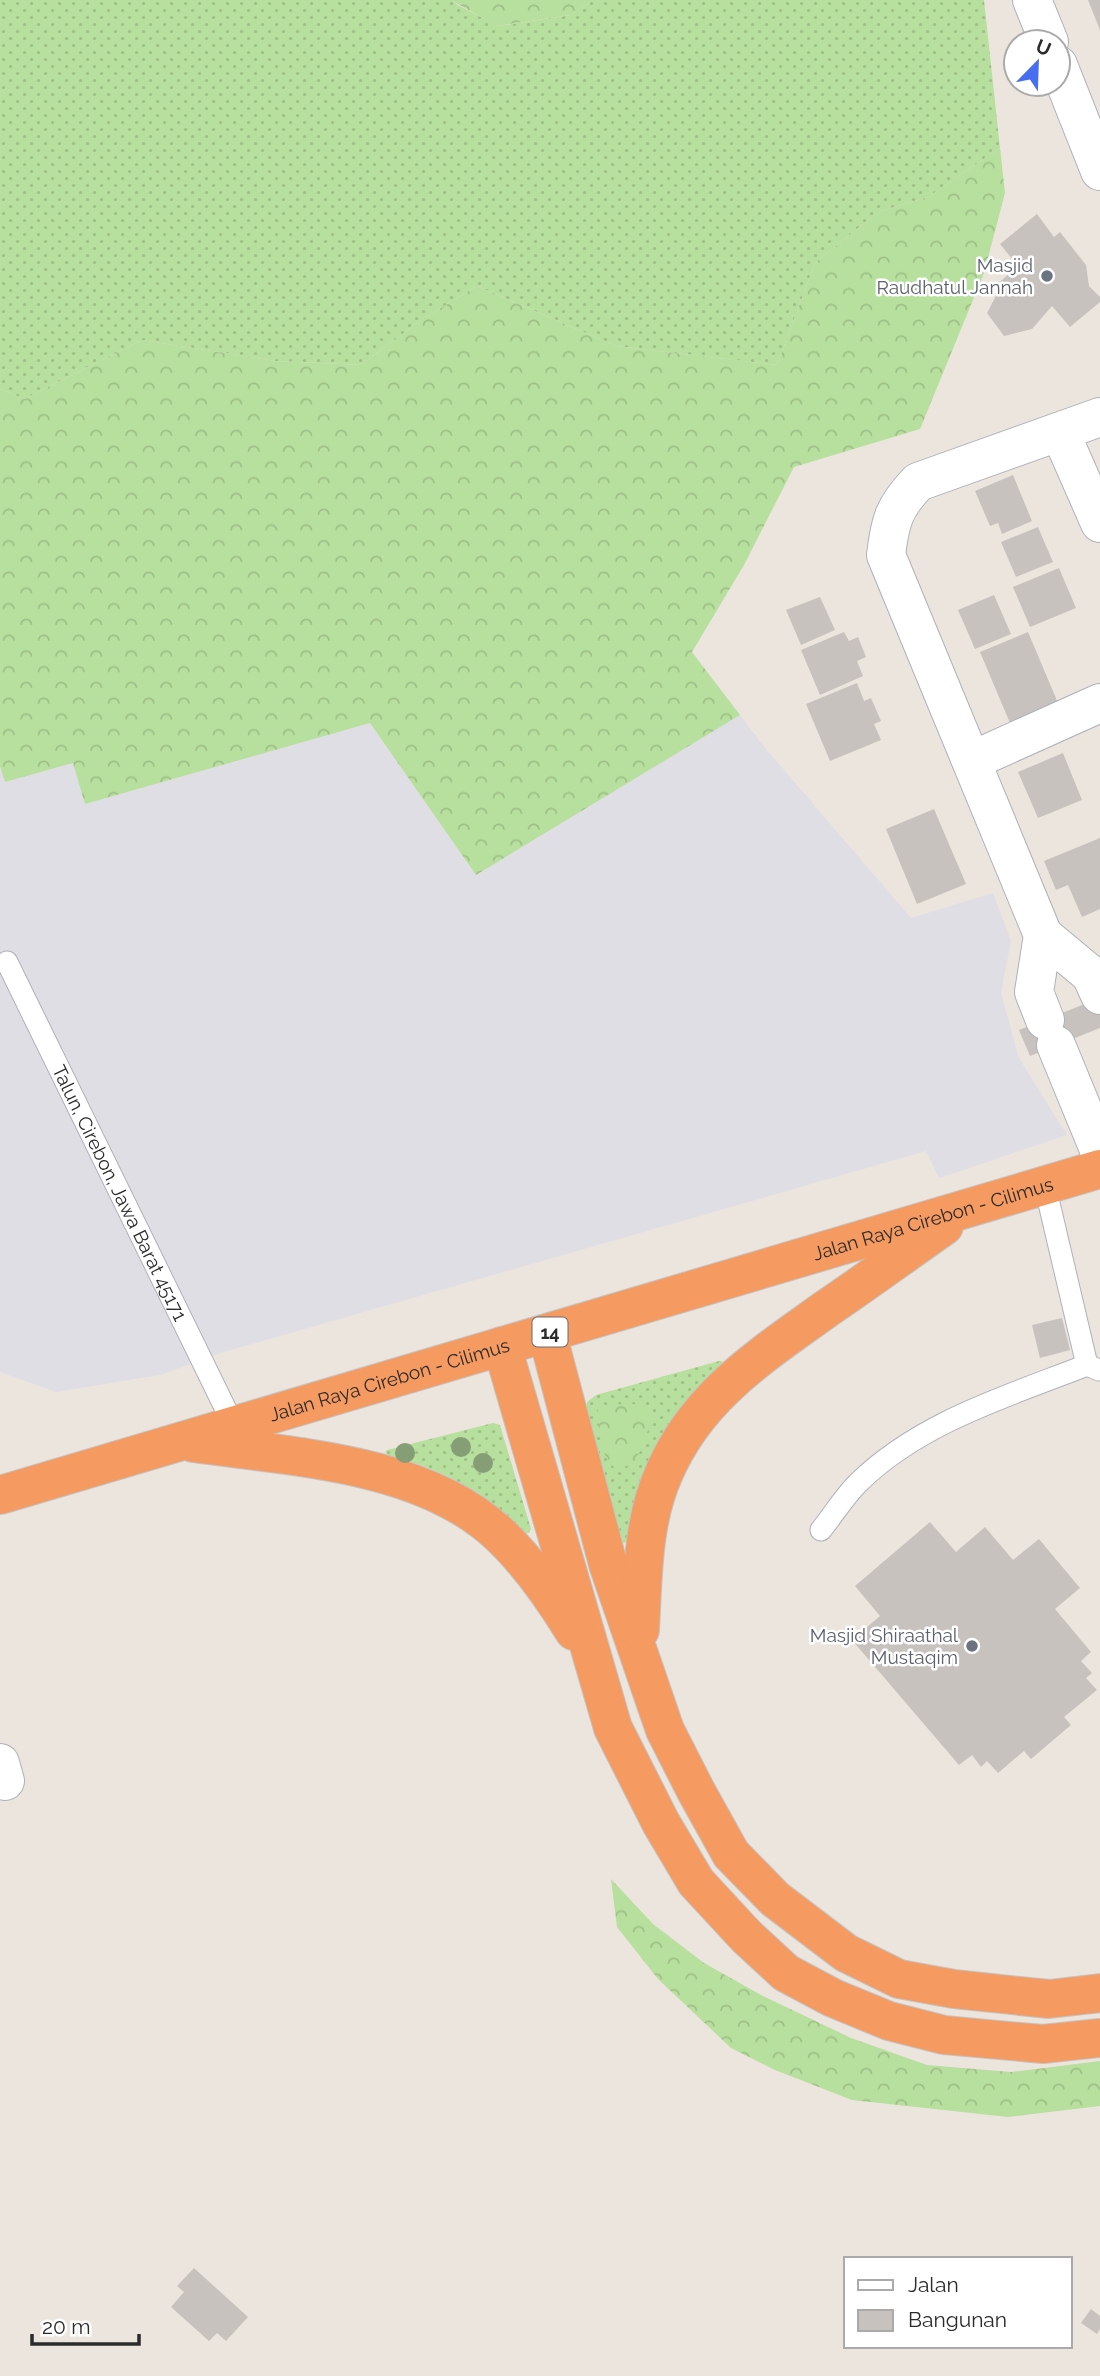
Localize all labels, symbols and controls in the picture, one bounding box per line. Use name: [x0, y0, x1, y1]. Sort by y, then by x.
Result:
north arrow: [1002, 28, 1072, 98]
text: U: [1033, 34, 1055, 60]
place label: Masjid Raudhatul Jannah: [876, 254, 1033, 298]
marker: Masjid Raudhatul Jannah: [1039, 268, 1055, 284]
street label: Talun, Cirebon, Jawa Barat 45171: [48, 1061, 192, 1324]
street label: Jalan Raya Cirebon - Cilimus: [810, 1173, 1056, 1265]
road number: 14: [532, 1317, 568, 1346]
street label: Jalan Raya Cirebon - Cilimus: [267, 1334, 512, 1426]
place label: Masjid Shiraathal Mustaqim: [810, 1624, 959, 1668]
marker: Masjid Shiraathal Mustaqim: [964, 1638, 980, 1654]
legend: [844, 2257, 1072, 2348]
text: Jalan: [908, 2272, 959, 2297]
scale bar: [32, 2302, 138, 2346]
text: Bangunan: [908, 2307, 1007, 2332]
text: 20 m: [42, 2314, 90, 2339]

